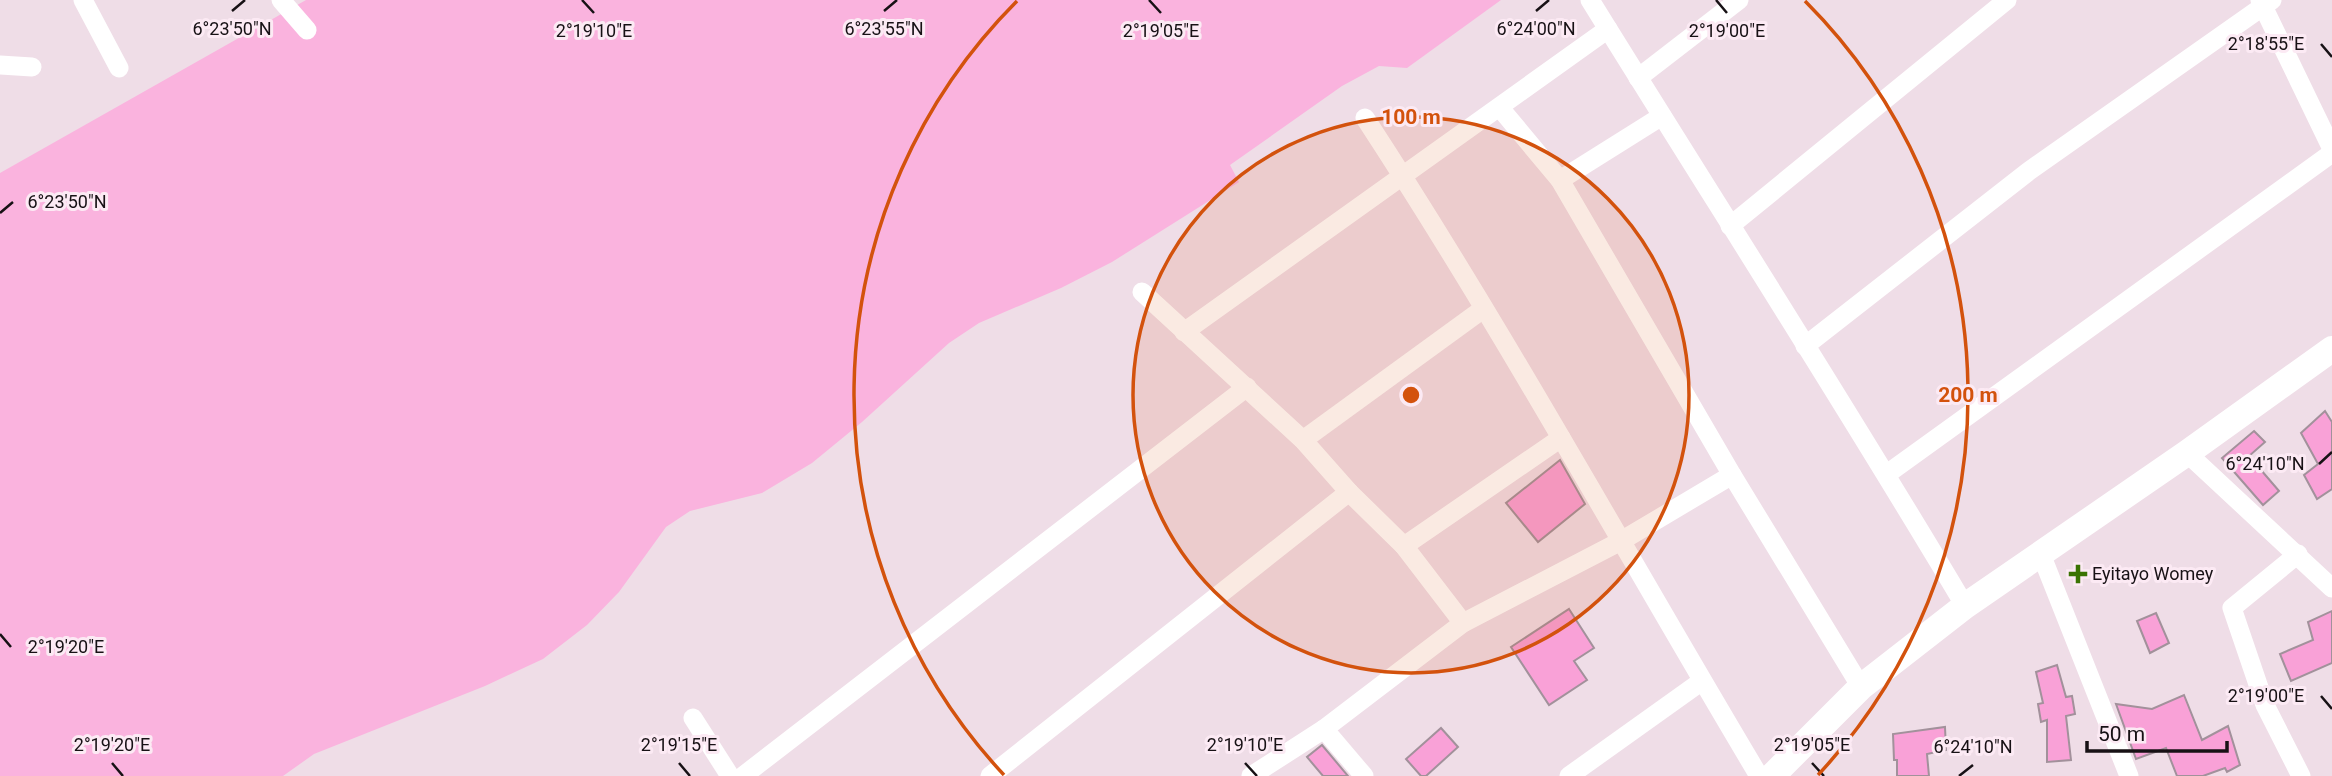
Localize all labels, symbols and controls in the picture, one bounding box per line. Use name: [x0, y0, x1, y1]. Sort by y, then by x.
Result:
text: 6°23'50"N: [192, 18, 272, 39]
text: 6°23'55"N: [844, 18, 924, 39]
text: 6°24'00"N: [1496, 18, 1576, 39]
text: 2°19'10"E: [556, 20, 632, 41]
text: 2°19'05"E: [1123, 20, 1199, 41]
text: 2°19'00"E: [1689, 20, 1765, 41]
text: 2°18'55"E: [2228, 33, 2304, 54]
text: 100 m: [1381, 105, 1441, 129]
text: 6°23'50"N: [27, 191, 107, 212]
centre of rings: [1399, 383, 1423, 407]
text: 200 m: [1938, 383, 1998, 407]
text: 6°24'10"N: [2225, 453, 2305, 474]
place label: Eyitayo Womey: [2092, 563, 2214, 584]
marker: Eyitayo Womey: [2070, 566, 2086, 582]
text: 2°19'20"E: [28, 636, 104, 657]
text: 2°19'00"E: [2228, 685, 2304, 706]
scale bar: [2087, 710, 2227, 754]
text: 50 m: [2098, 722, 2145, 746]
text: 2°19'20"E: [74, 734, 150, 755]
text: 2°19'15"E: [641, 734, 717, 755]
text: 2°19'10"E: [1207, 734, 1283, 755]
text: 2°19'05"E: [1774, 734, 1850, 755]
text: 6°24'10"N: [1933, 736, 2013, 757]

